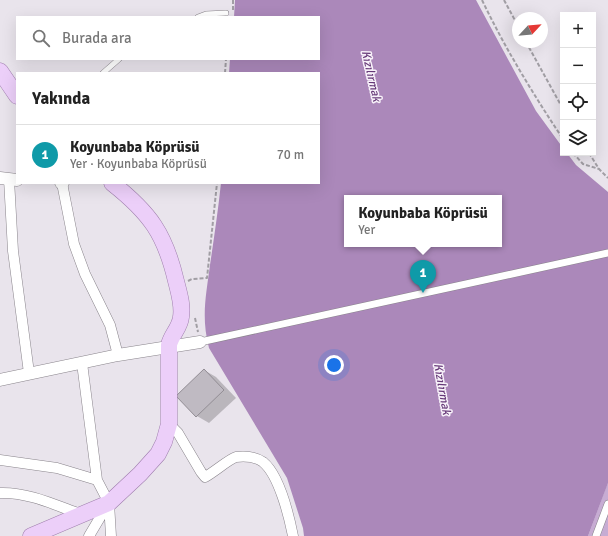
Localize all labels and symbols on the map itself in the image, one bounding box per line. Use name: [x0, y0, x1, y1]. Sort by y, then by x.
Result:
north arrow: [512, 12, 548, 48]
water label: Kızılırmak: [358, 49, 384, 104]
pin: 1: [410, 260, 436, 293]
your location: [324, 355, 344, 375]
water label: Kızılırmak: [430, 362, 454, 417]

